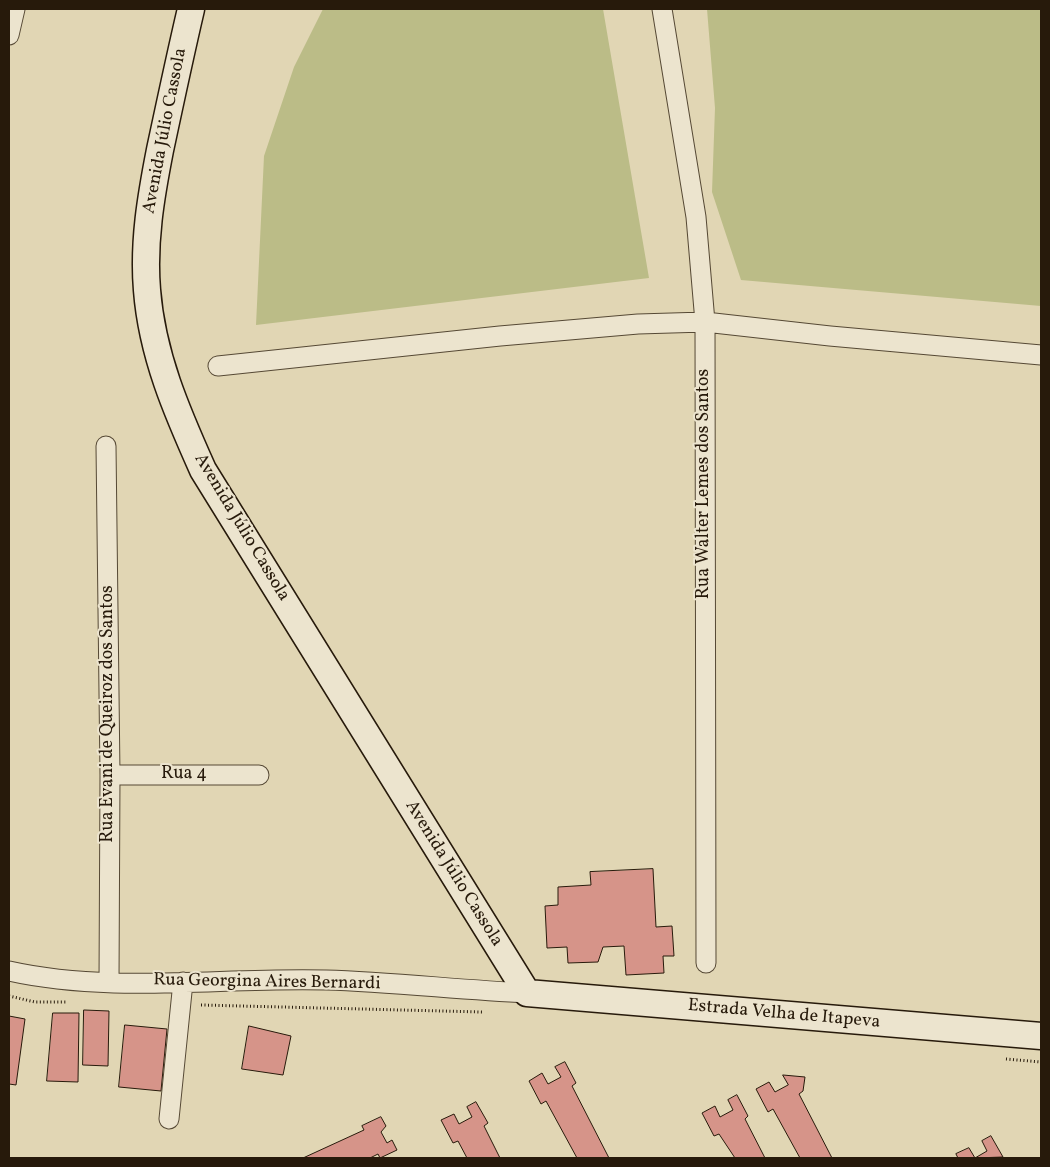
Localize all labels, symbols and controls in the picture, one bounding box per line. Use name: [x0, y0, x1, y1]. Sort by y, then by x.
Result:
street label: Avenida Júlio Cassola: [139, 46, 193, 216]
street label: Rua Walter Lemes dos Santos: [694, 369, 716, 599]
street label: Avenida Júlio Cassola: [188, 450, 294, 606]
street label: Rua Evani de Queiroz dos Santos: [98, 585, 120, 843]
street label: Rua 4: [161, 764, 207, 786]
street label: Avenida Júlio Cassola: [399, 797, 507, 951]
street label: Rua Georgina Aires Bernardi: [153, 970, 381, 996]
street label: Estrada Velha de Itapeva: [687, 996, 881, 1034]

